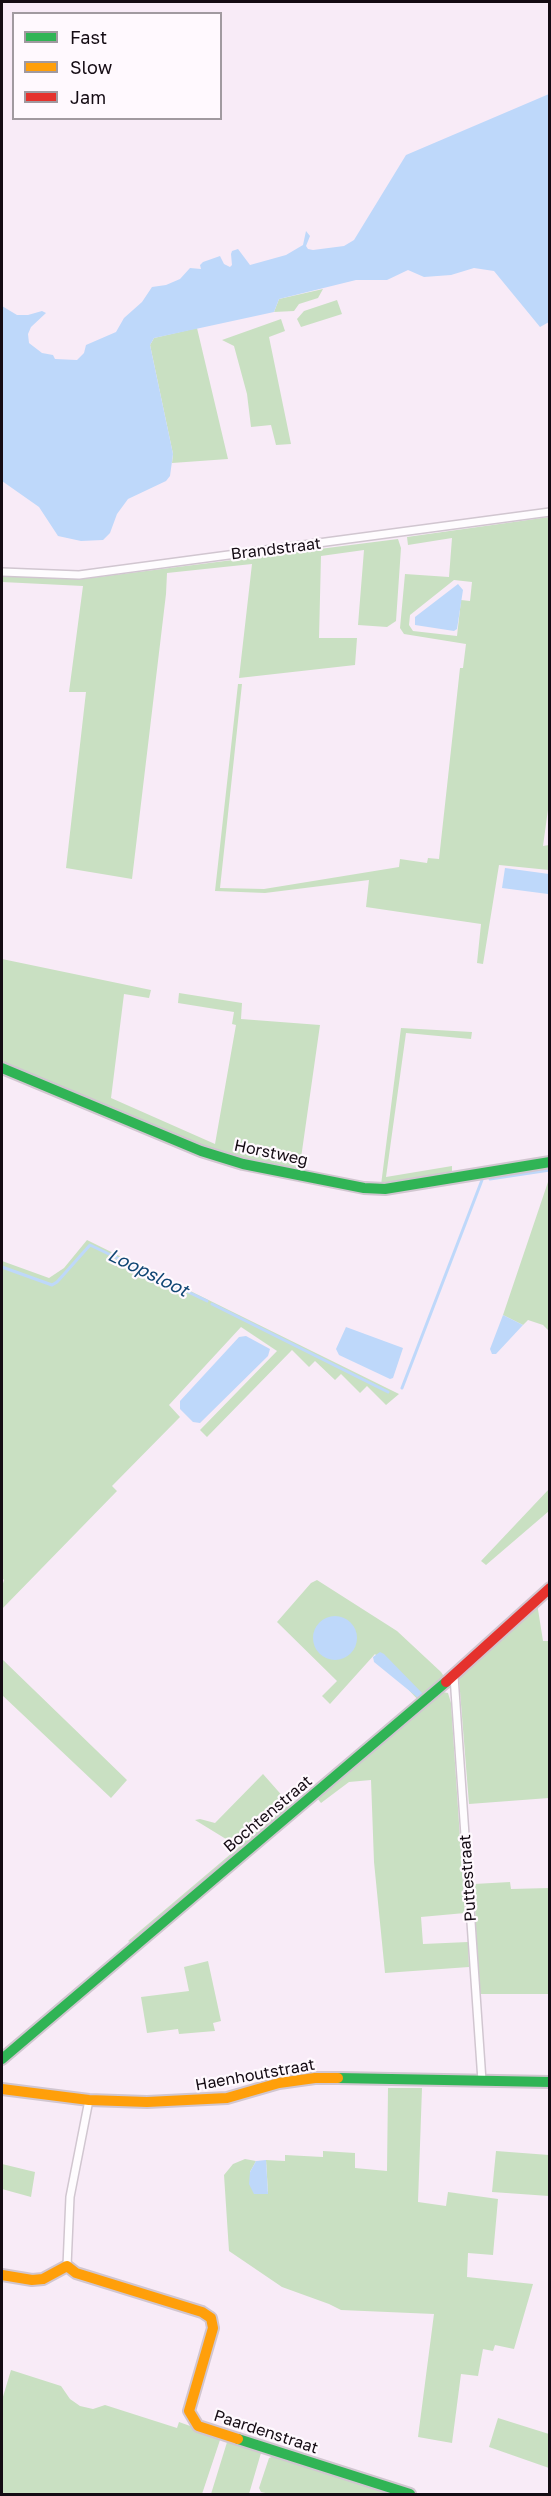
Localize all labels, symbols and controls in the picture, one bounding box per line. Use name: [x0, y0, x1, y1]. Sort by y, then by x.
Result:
legend: [12, 12, 222, 120]
text: Fast: [70, 26, 107, 48]
text: Slow: [70, 56, 112, 78]
text: Jam: [70, 86, 106, 108]
street label: Brandstraat: [230, 534, 322, 564]
street label: Horstweg: [232, 1136, 310, 1170]
water label: Loopsloot: [104, 1244, 192, 1302]
street label: Bochtenstraat: [220, 1771, 316, 1857]
street label: Puttestraat: [455, 1834, 481, 1922]
street label: Haenhoutstraat: [194, 2055, 316, 2095]
street label: Paardenstraat: [211, 2406, 321, 2458]

